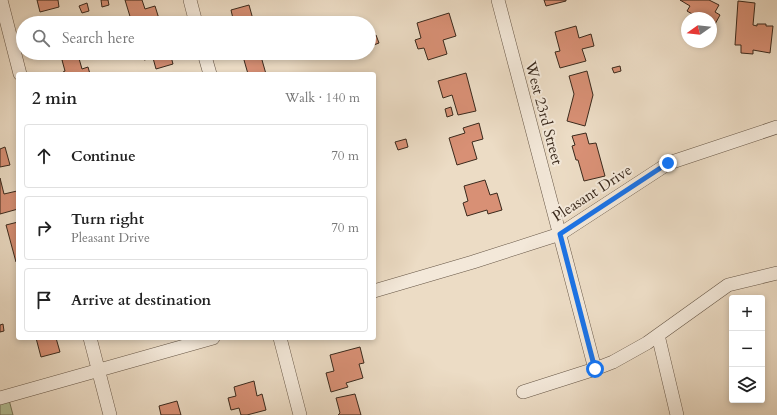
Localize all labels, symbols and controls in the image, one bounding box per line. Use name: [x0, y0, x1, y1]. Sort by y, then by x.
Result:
north arrow: [681, 12, 717, 48]
search box: [16, 16, 376, 60]
icon: search: [30, 27, 52, 49]
text: Search here: [62, 28, 135, 48]
street label: West 23rd Street: [520, 58, 567, 167]
text: 2 min: [32, 87, 77, 110]
text: Walk · 140 m: [285, 89, 360, 107]
icon: ahead: [33, 145, 55, 167]
text: Continue: [71, 146, 136, 166]
text: 70 m: [331, 147, 359, 165]
route end: [659, 154, 677, 172]
street label: Pleasant Drive: [548, 160, 636, 226]
text: Turn right: [71, 209, 144, 229]
icon: right: [33, 217, 55, 239]
text: 70 m: [331, 219, 359, 237]
text: Pleasant Drive: [71, 229, 150, 247]
icon: arrive: [33, 289, 55, 311]
text: Arrive at destination: [71, 290, 211, 310]
map controls: [729, 295, 765, 403]
button: +: [729, 295, 765, 331]
button: −: [729, 331, 765, 367]
route start: [586, 360, 604, 378]
button: layers: [729, 367, 765, 403]

